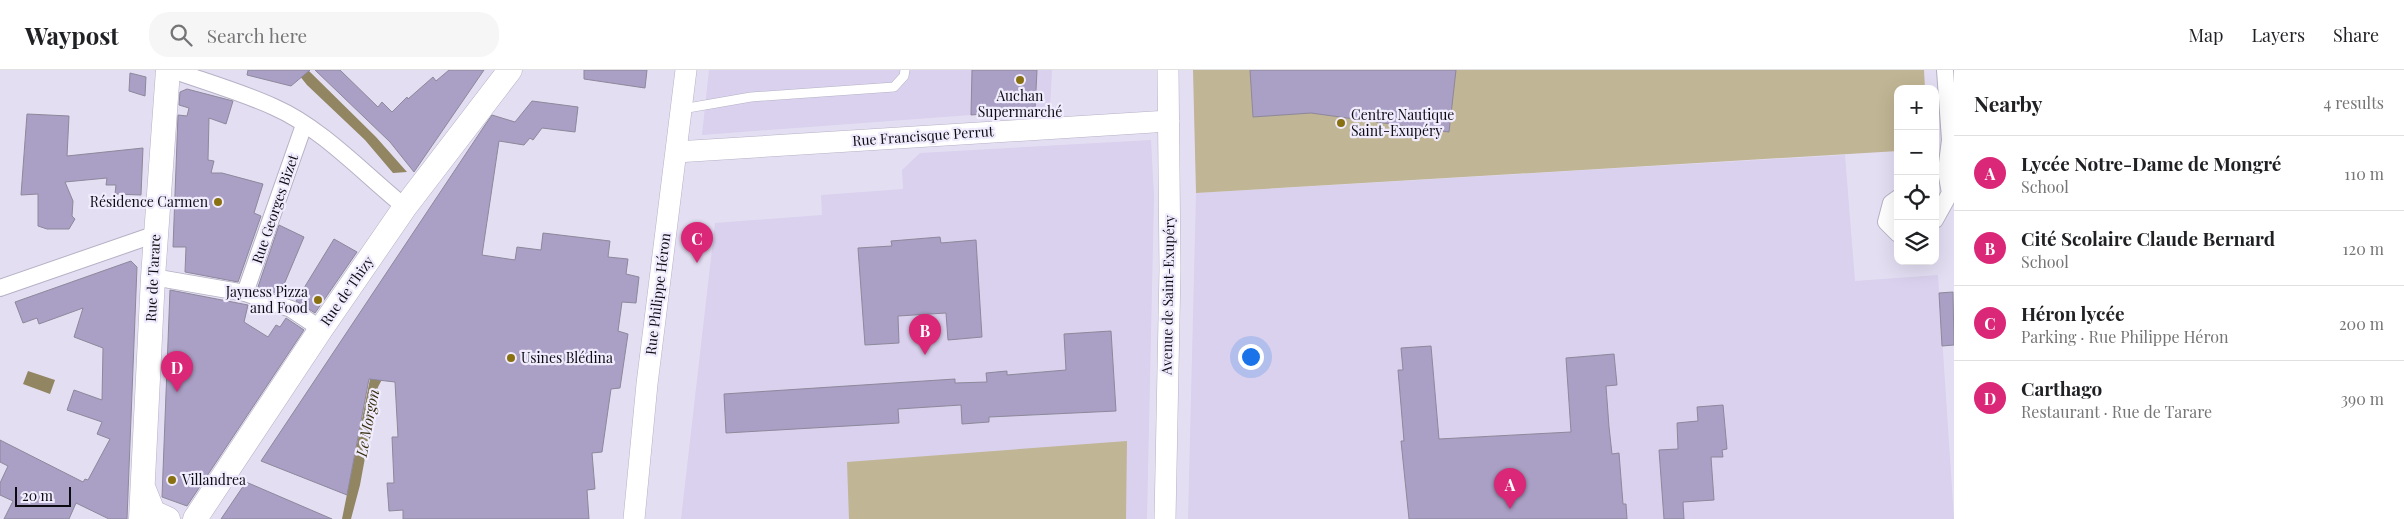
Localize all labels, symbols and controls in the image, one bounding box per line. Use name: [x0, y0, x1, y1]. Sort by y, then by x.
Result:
search box: [149, 12, 499, 57]
text: Waypost: [25, 19, 119, 51]
icon: search: [167, 21, 195, 49]
text: Search here: [207, 22, 307, 48]
text: Map: [2188, 23, 2223, 47]
text: Layers: [2251, 23, 2305, 47]
text: Share: [2333, 23, 2379, 47]
marker: Auchan Supermarché: [1014, 74, 1026, 86]
map controls: [1894, 85, 1939, 265]
button: +: [1894, 85, 1939, 130]
place label: Auchan Supermarché: [978, 86, 1062, 121]
text: Nearby: [1974, 89, 2043, 117]
text: 4 results: [2323, 92, 2384, 113]
place label: Centre Nautique Saint-Exupéry: [1351, 105, 1454, 140]
marker: Centre Nautique Saint-Exupéry: [1335, 117, 1347, 129]
street label: Rue Francisque Perrut: [852, 121, 995, 150]
button: −: [1894, 130, 1939, 175]
text: Lycée Notre-Dame de Mongré: [2021, 150, 2281, 176]
street label: Rue Georges Bizet: [247, 151, 302, 266]
text: A: [1985, 163, 1995, 184]
text: 110 m: [2344, 163, 2384, 184]
button: locate: [1894, 175, 1939, 220]
text: School: [2021, 176, 2069, 197]
place label: Résidence Carmen: [90, 192, 209, 211]
marker: Résidence Carmen: [212, 196, 224, 208]
street label: Avenue de Saint-Exupéry: [1157, 215, 1178, 376]
button: layers: [1894, 220, 1939, 265]
pin: C: [681, 222, 713, 263]
text: Cité Scolaire Claude Bernard: [2021, 225, 2275, 251]
street label: Rue Philippe Héron: [641, 231, 674, 356]
street label: Rue de Tarare: [141, 234, 164, 322]
text: B: [1985, 238, 1995, 259]
text: 120 m: [2343, 238, 2384, 259]
text: School: [2021, 251, 2069, 272]
street label: Rue de Thizy: [316, 252, 378, 329]
place label: Jayness Pizza and Food: [225, 282, 308, 317]
marker: Jayness Pizza and Food: [312, 294, 324, 306]
text: Héron lycée: [2021, 300, 2125, 326]
text: C: [1984, 313, 1996, 334]
text: 200 m: [2339, 313, 2384, 334]
pin: B: [909, 314, 941, 355]
text: Parking · Rue Philippe Héron: [2021, 326, 2229, 347]
your location: [1238, 344, 1264, 370]
place label: Usines Blédina: [521, 348, 613, 367]
pin: D: [161, 351, 193, 392]
marker: Usines Blédina: [505, 352, 517, 364]
text: Carthago: [2021, 375, 2102, 401]
water label: Le Morgon: [351, 387, 383, 459]
text: D: [1984, 388, 1996, 409]
text: 390 m: [2341, 388, 2384, 409]
text: Restaurant · Rue de Tarare: [2021, 401, 2212, 422]
pin: A: [1494, 468, 1526, 509]
place label: Villandrea: [181, 470, 246, 489]
marker: Villandrea: [166, 474, 178, 486]
scale bar: [15, 484, 71, 507]
text: 20 m: [22, 486, 53, 505]

